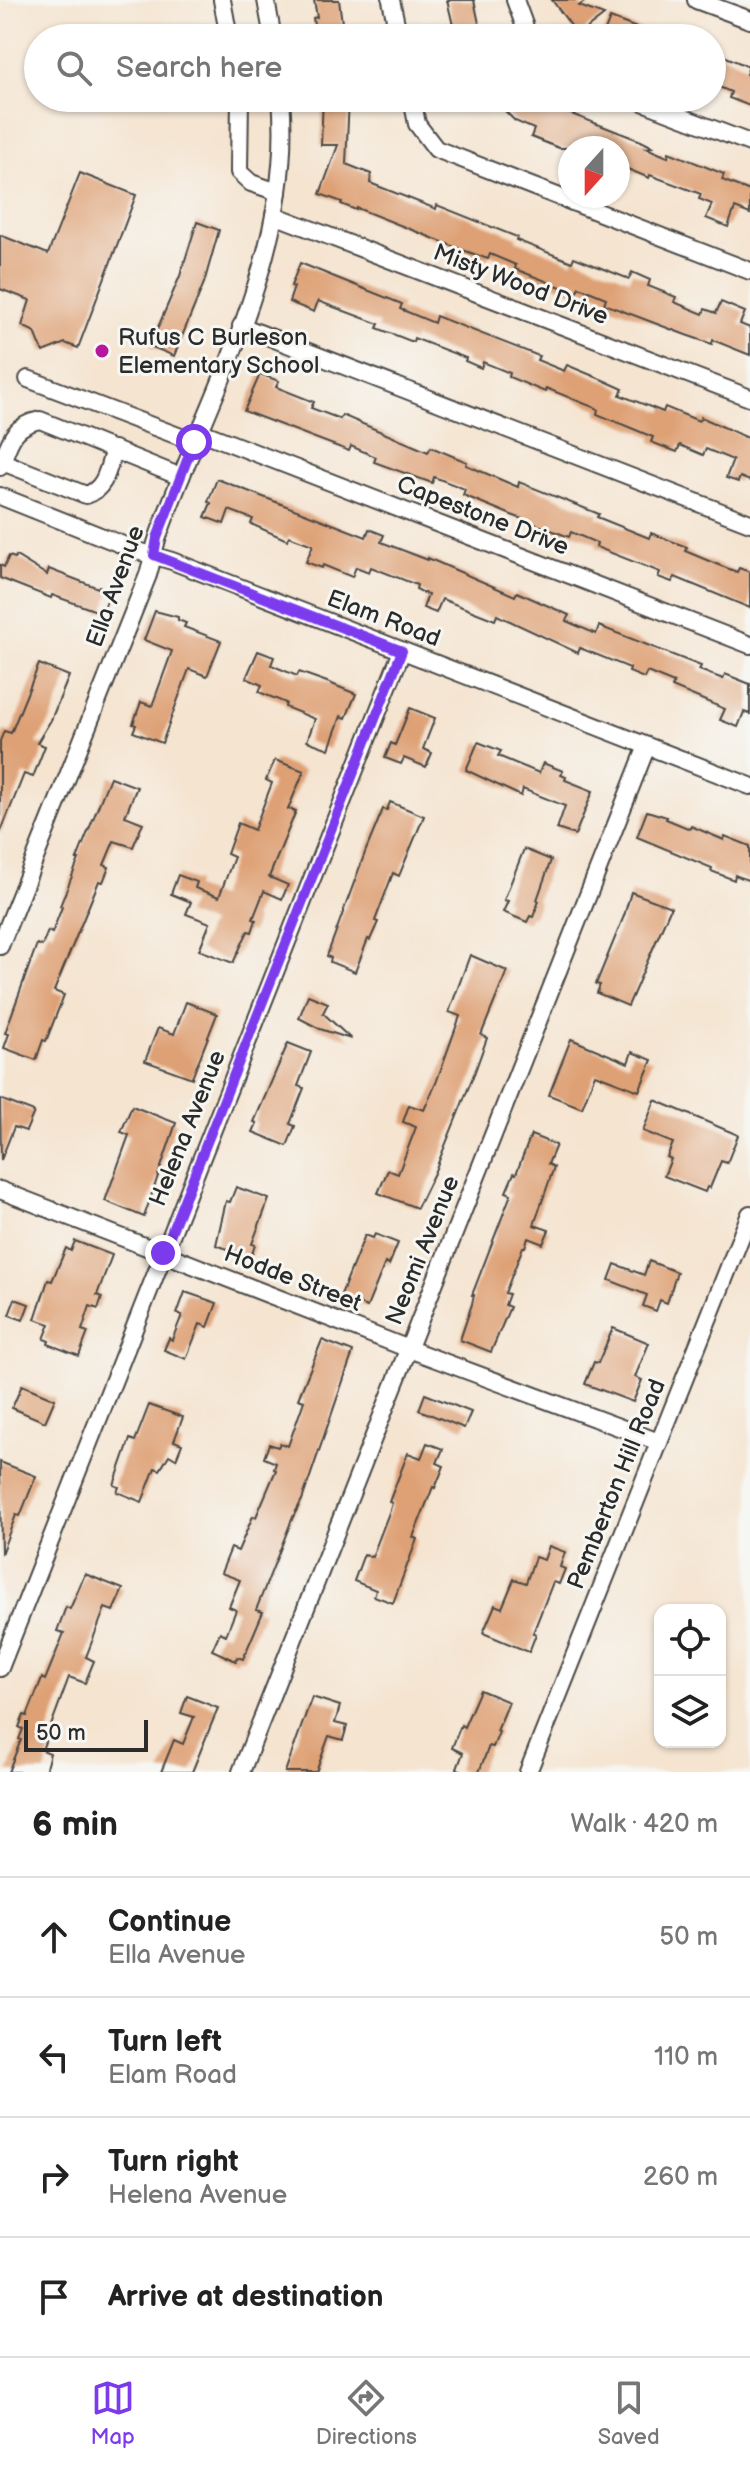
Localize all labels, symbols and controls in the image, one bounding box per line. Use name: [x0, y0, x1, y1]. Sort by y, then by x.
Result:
search box: [24, 24, 726, 112]
icon: search: [52, 46, 96, 90]
text: Search here: [116, 50, 282, 86]
north arrow: [558, 136, 630, 208]
street label: Misty Wood Drive: [429, 238, 612, 331]
place label: Rufus C Burleson Elementary School: [118, 323, 319, 380]
marker: Rufus C Burleson Elementary School: [93, 342, 111, 360]
route start: [176, 424, 212, 460]
street label: Capestone Drive: [393, 469, 573, 562]
street label: Ella Avenue: [80, 522, 151, 651]
street label: Elam Road: [323, 584, 445, 653]
street label: Helena Avenue: [143, 1046, 232, 1210]
street label: Neomi Avenue: [379, 1171, 466, 1329]
route end: [145, 1235, 181, 1271]
street label: Hodde Street: [220, 1239, 366, 1318]
street label: Pemberton Hill Road: [561, 1375, 672, 1593]
map controls: [654, 1604, 726, 1748]
button: locate: [654, 1604, 726, 1676]
button: layers: [654, 1676, 726, 1748]
scale bar: [24, 1716, 148, 1752]
text: 50 m: [36, 1720, 86, 1747]
text: 6 min: [32, 1804, 118, 1845]
text: Walk · 420 m: [571, 1809, 718, 1840]
text: Continue: [108, 1904, 231, 1940]
icon: ahead: [32, 1915, 76, 1959]
text: 50 m: [659, 1922, 718, 1953]
text: Ella Avenue: [108, 1940, 246, 1971]
text: Turn left: [108, 2024, 222, 2060]
icon: left: [32, 2035, 76, 2079]
text: 110 m: [654, 2042, 718, 2073]
text: Elam Road: [108, 2060, 237, 2091]
text: Turn right: [108, 2144, 239, 2180]
icon: right: [32, 2155, 76, 2199]
text: 260 m: [643, 2162, 718, 2193]
text: Helena Avenue: [108, 2180, 287, 2211]
icon: arrive: [32, 2275, 76, 2319]
text: Arrive at destination: [108, 2279, 384, 2315]
tab: Map: [90, 2376, 135, 2451]
tab: Directions: [316, 2376, 417, 2451]
tab: Saved: [598, 2376, 660, 2451]

